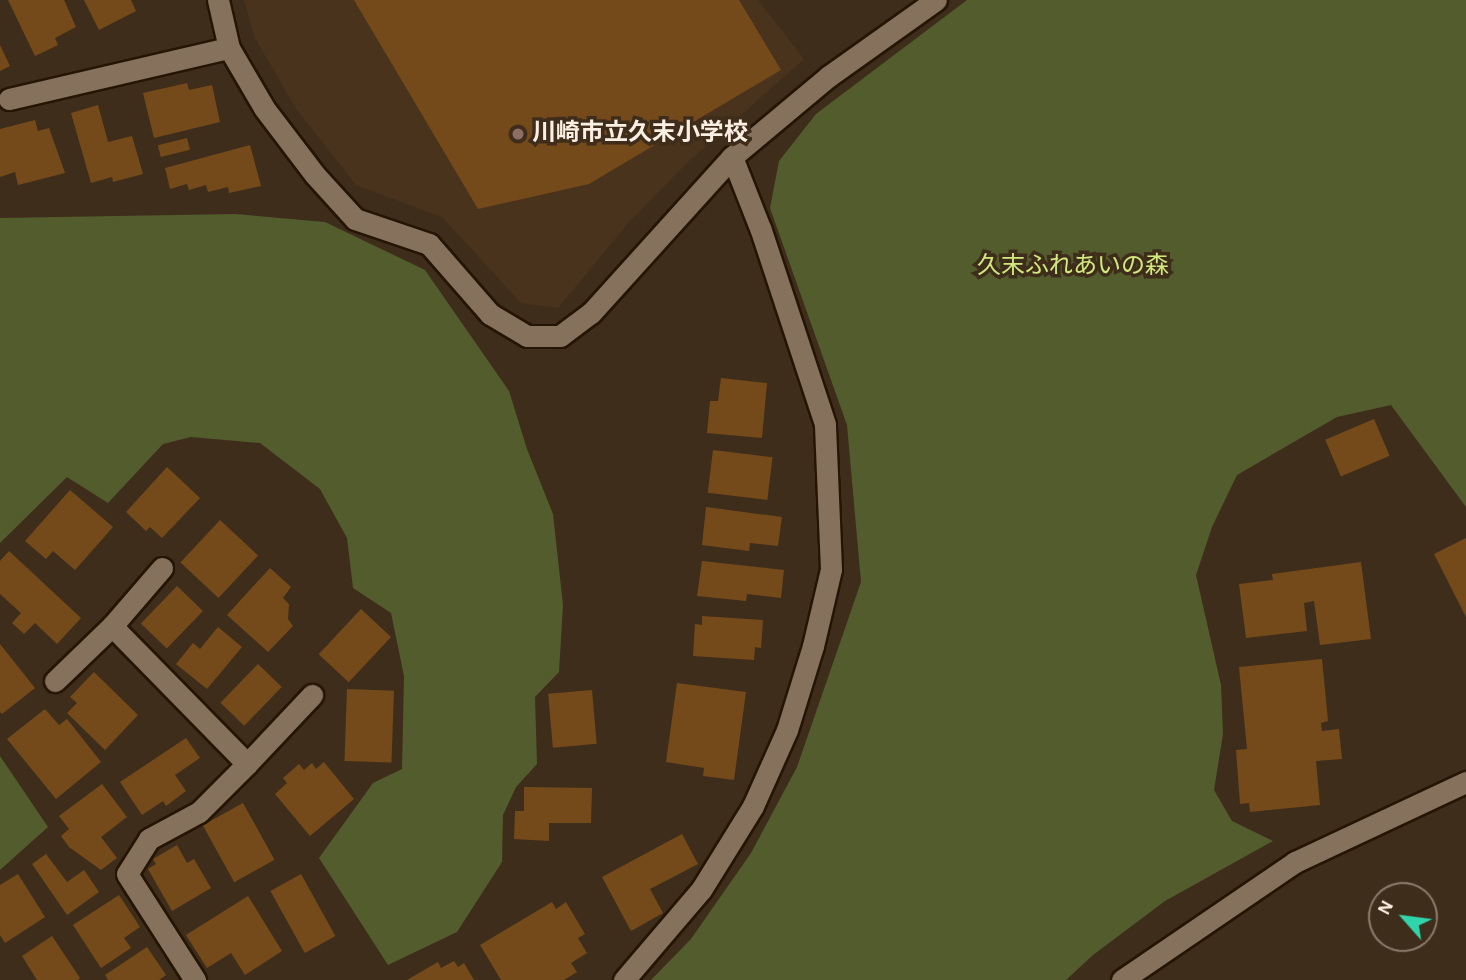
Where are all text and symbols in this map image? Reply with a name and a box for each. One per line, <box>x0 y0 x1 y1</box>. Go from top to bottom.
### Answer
place label: 川崎市立久末小学校 <box>532 120 748 148</box>
marker: 川崎市立久末小学校 <box>510 126 526 142</box>
park label: 久末ふれあいの森 <box>977 253 1169 281</box>
north arrow <box>1368 882 1438 952</box>
text: N <box>1374 898 1397 918</box>

